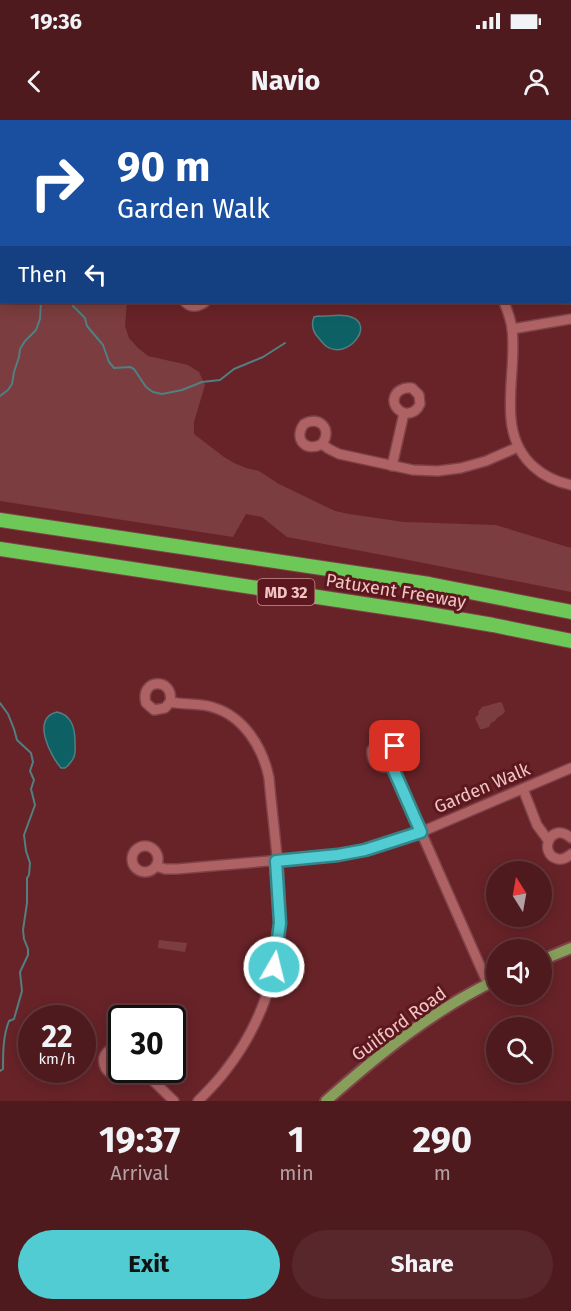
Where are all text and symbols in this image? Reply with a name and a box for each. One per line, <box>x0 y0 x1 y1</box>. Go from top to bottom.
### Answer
text: 19:36 <box>30 8 82 35</box>
icon: back <box>18 65 51 98</box>
text: Navio <box>251 65 320 97</box>
icon: person <box>520 65 553 98</box>
text: 90 m <box>117 142 211 192</box>
icon: right <box>18 144 96 222</box>
text: Garden Walk <box>117 193 270 225</box>
icon: left <box>79 258 112 291</box>
text: Then <box>18 261 67 288</box>
street label: Patuxent Freeway <box>324 569 468 613</box>
road number: MD 32 <box>258 579 314 605</box>
pin <box>369 720 420 771</box>
icon: arrive <box>378 729 411 762</box>
street label: Garden Walk <box>431 758 534 818</box>
north arrow <box>486 861 552 927</box>
map controls <box>486 861 552 1083</box>
position arrow <box>242 935 306 999</box>
button: sound <box>486 939 552 1005</box>
street label: Guilford Road <box>347 982 451 1066</box>
speed limit sign: 30 <box>108 1005 186 1083</box>
button: search <box>486 1017 552 1083</box>
text: 22 <box>41 1019 73 1055</box>
text: km/h <box>38 1050 76 1068</box>
text: 19:37 <box>99 1118 180 1162</box>
text: 1 <box>288 1118 305 1162</box>
text: 290 <box>413 1118 472 1162</box>
text: Arrival <box>110 1161 169 1185</box>
text: min <box>279 1161 314 1185</box>
text: m <box>434 1161 451 1185</box>
button: Exit <box>18 1230 280 1299</box>
button: Share <box>292 1230 553 1299</box>

